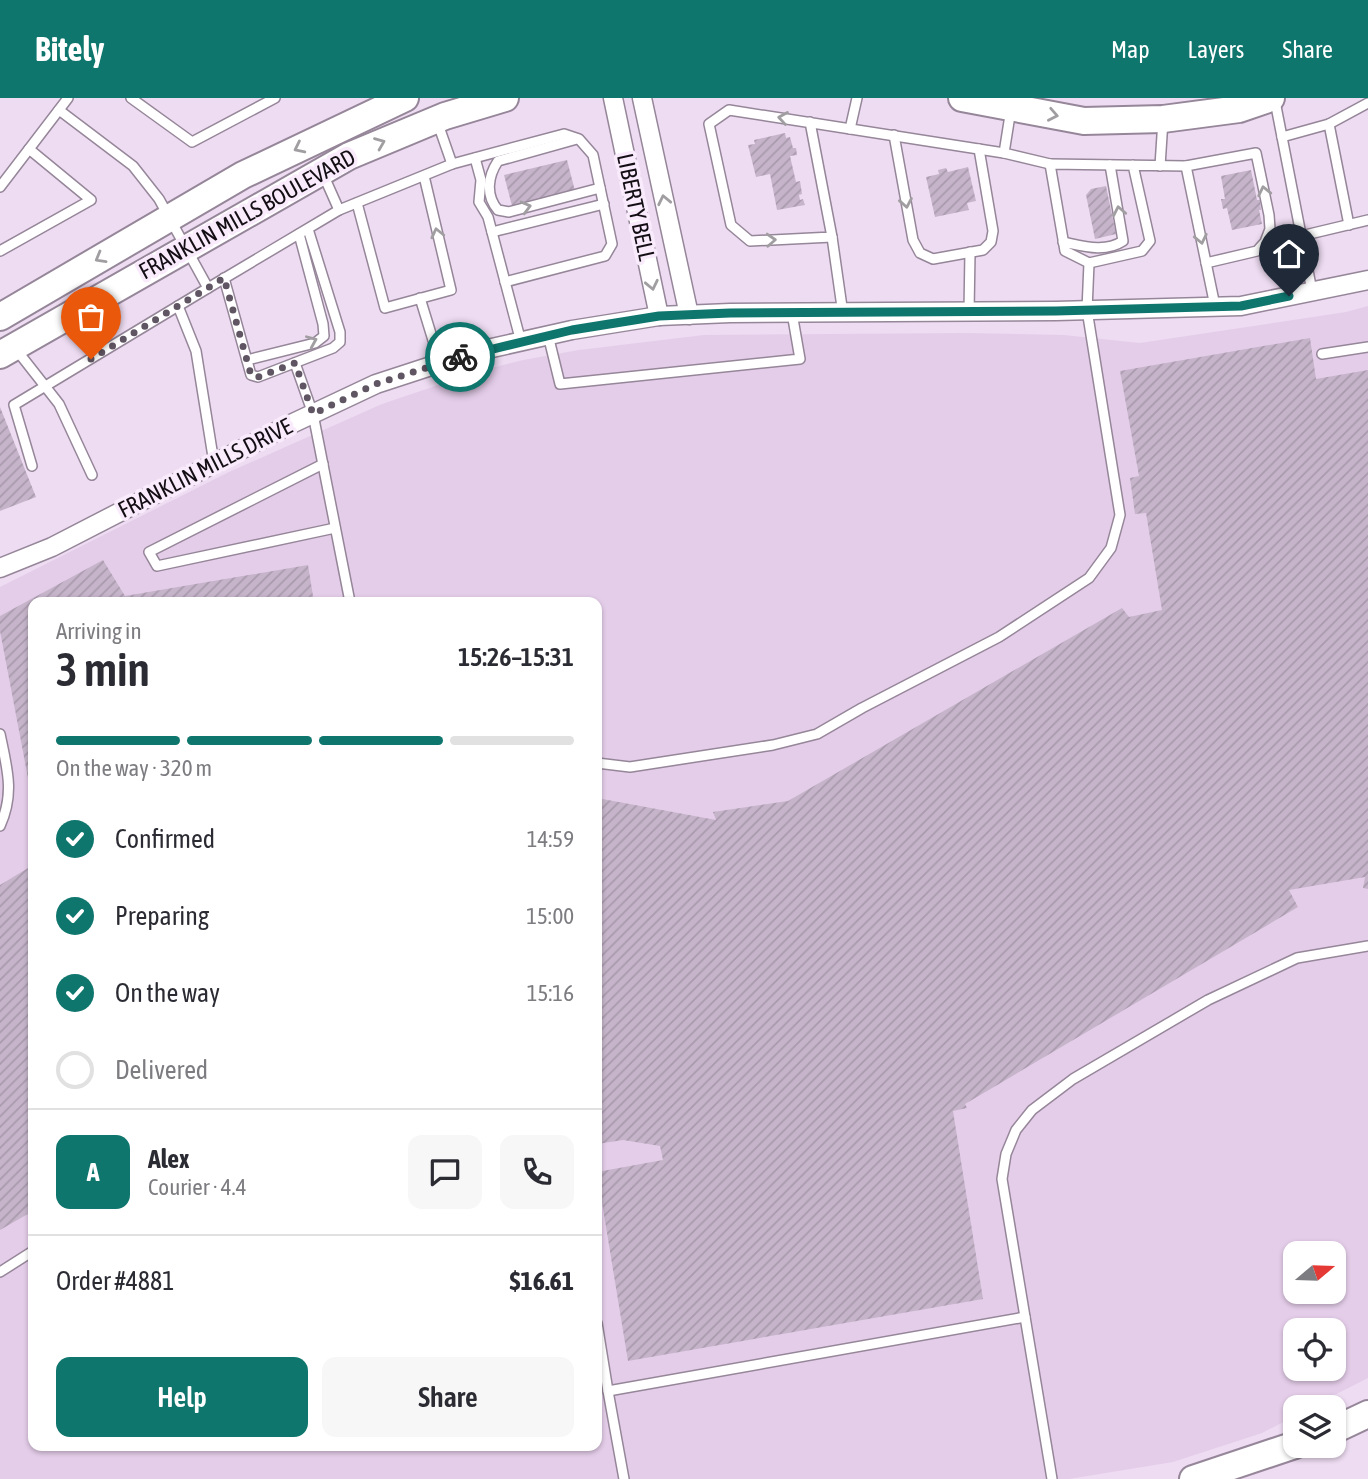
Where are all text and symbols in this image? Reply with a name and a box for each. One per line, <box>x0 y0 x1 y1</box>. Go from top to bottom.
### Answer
text: Bitely <box>35 30 104 68</box>
text: Map <box>1111 36 1150 63</box>
text: Layers <box>1188 36 1244 63</box>
text: Share <box>1282 36 1333 63</box>
one-way arrow <box>1047 107 1059 122</box>
one-way arrow <box>777 111 789 126</box>
one-way arrow <box>374 137 386 151</box>
one-way arrow <box>294 139 306 153</box>
street label: FRANKLIN MILLS BOULEVARD <box>134 144 360 284</box>
street label: LIBERTY BELL <box>612 151 660 263</box>
one-way arrow <box>1257 185 1272 197</box>
one-way arrow <box>658 194 673 206</box>
one-way arrow <box>898 197 913 209</box>
one-way arrow <box>519 201 531 215</box>
one-way arrow <box>1112 205 1127 217</box>
pin <box>1259 224 1319 296</box>
one-way arrow <box>431 227 445 239</box>
one-way arrow <box>765 233 776 248</box>
one-way arrow <box>1193 233 1208 245</box>
icon: home <box>1270 235 1308 273</box>
one-way arrow <box>95 250 108 263</box>
one-way arrow <box>644 279 659 291</box>
pin <box>61 287 121 359</box>
icon: bag <box>72 298 110 336</box>
courier <box>425 322 495 392</box>
one-way arrow <box>305 336 317 350</box>
icon: bike <box>441 338 479 376</box>
street label: FRANKLIN MILLS DRIVE <box>114 413 296 523</box>
text: Arriving in <box>56 618 142 644</box>
text: 15:26–15:31 <box>458 642 574 672</box>
text: 3 min <box>56 643 150 696</box>
text: On the way · 320 m <box>56 755 212 781</box>
icon: check <box>56 820 94 858</box>
text: Confirmed <box>115 824 215 854</box>
text: 14:59 <box>527 826 574 852</box>
icon: check <box>56 897 94 935</box>
text: Preparing <box>115 901 209 931</box>
text: 15:00 <box>526 903 574 929</box>
icon: check <box>56 974 94 1012</box>
text: On the way <box>115 978 220 1008</box>
text: 15:16 <box>527 980 574 1006</box>
text: Delivered <box>115 1055 208 1085</box>
button: chat <box>408 1135 482 1209</box>
button: phone <box>500 1135 574 1209</box>
text: Alex <box>148 1144 189 1174</box>
text: A <box>87 1157 99 1187</box>
text: Courier · 4.4 <box>148 1174 247 1200</box>
north arrow <box>1283 1241 1346 1304</box>
map controls <box>1283 1241 1346 1458</box>
text: Order #4881 <box>56 1266 175 1296</box>
text: $16.61 <box>510 1266 574 1296</box>
button: locate <box>1283 1318 1346 1381</box>
button: Help <box>56 1357 308 1437</box>
button: Share <box>322 1357 574 1437</box>
button: layers <box>1283 1395 1346 1458</box>

